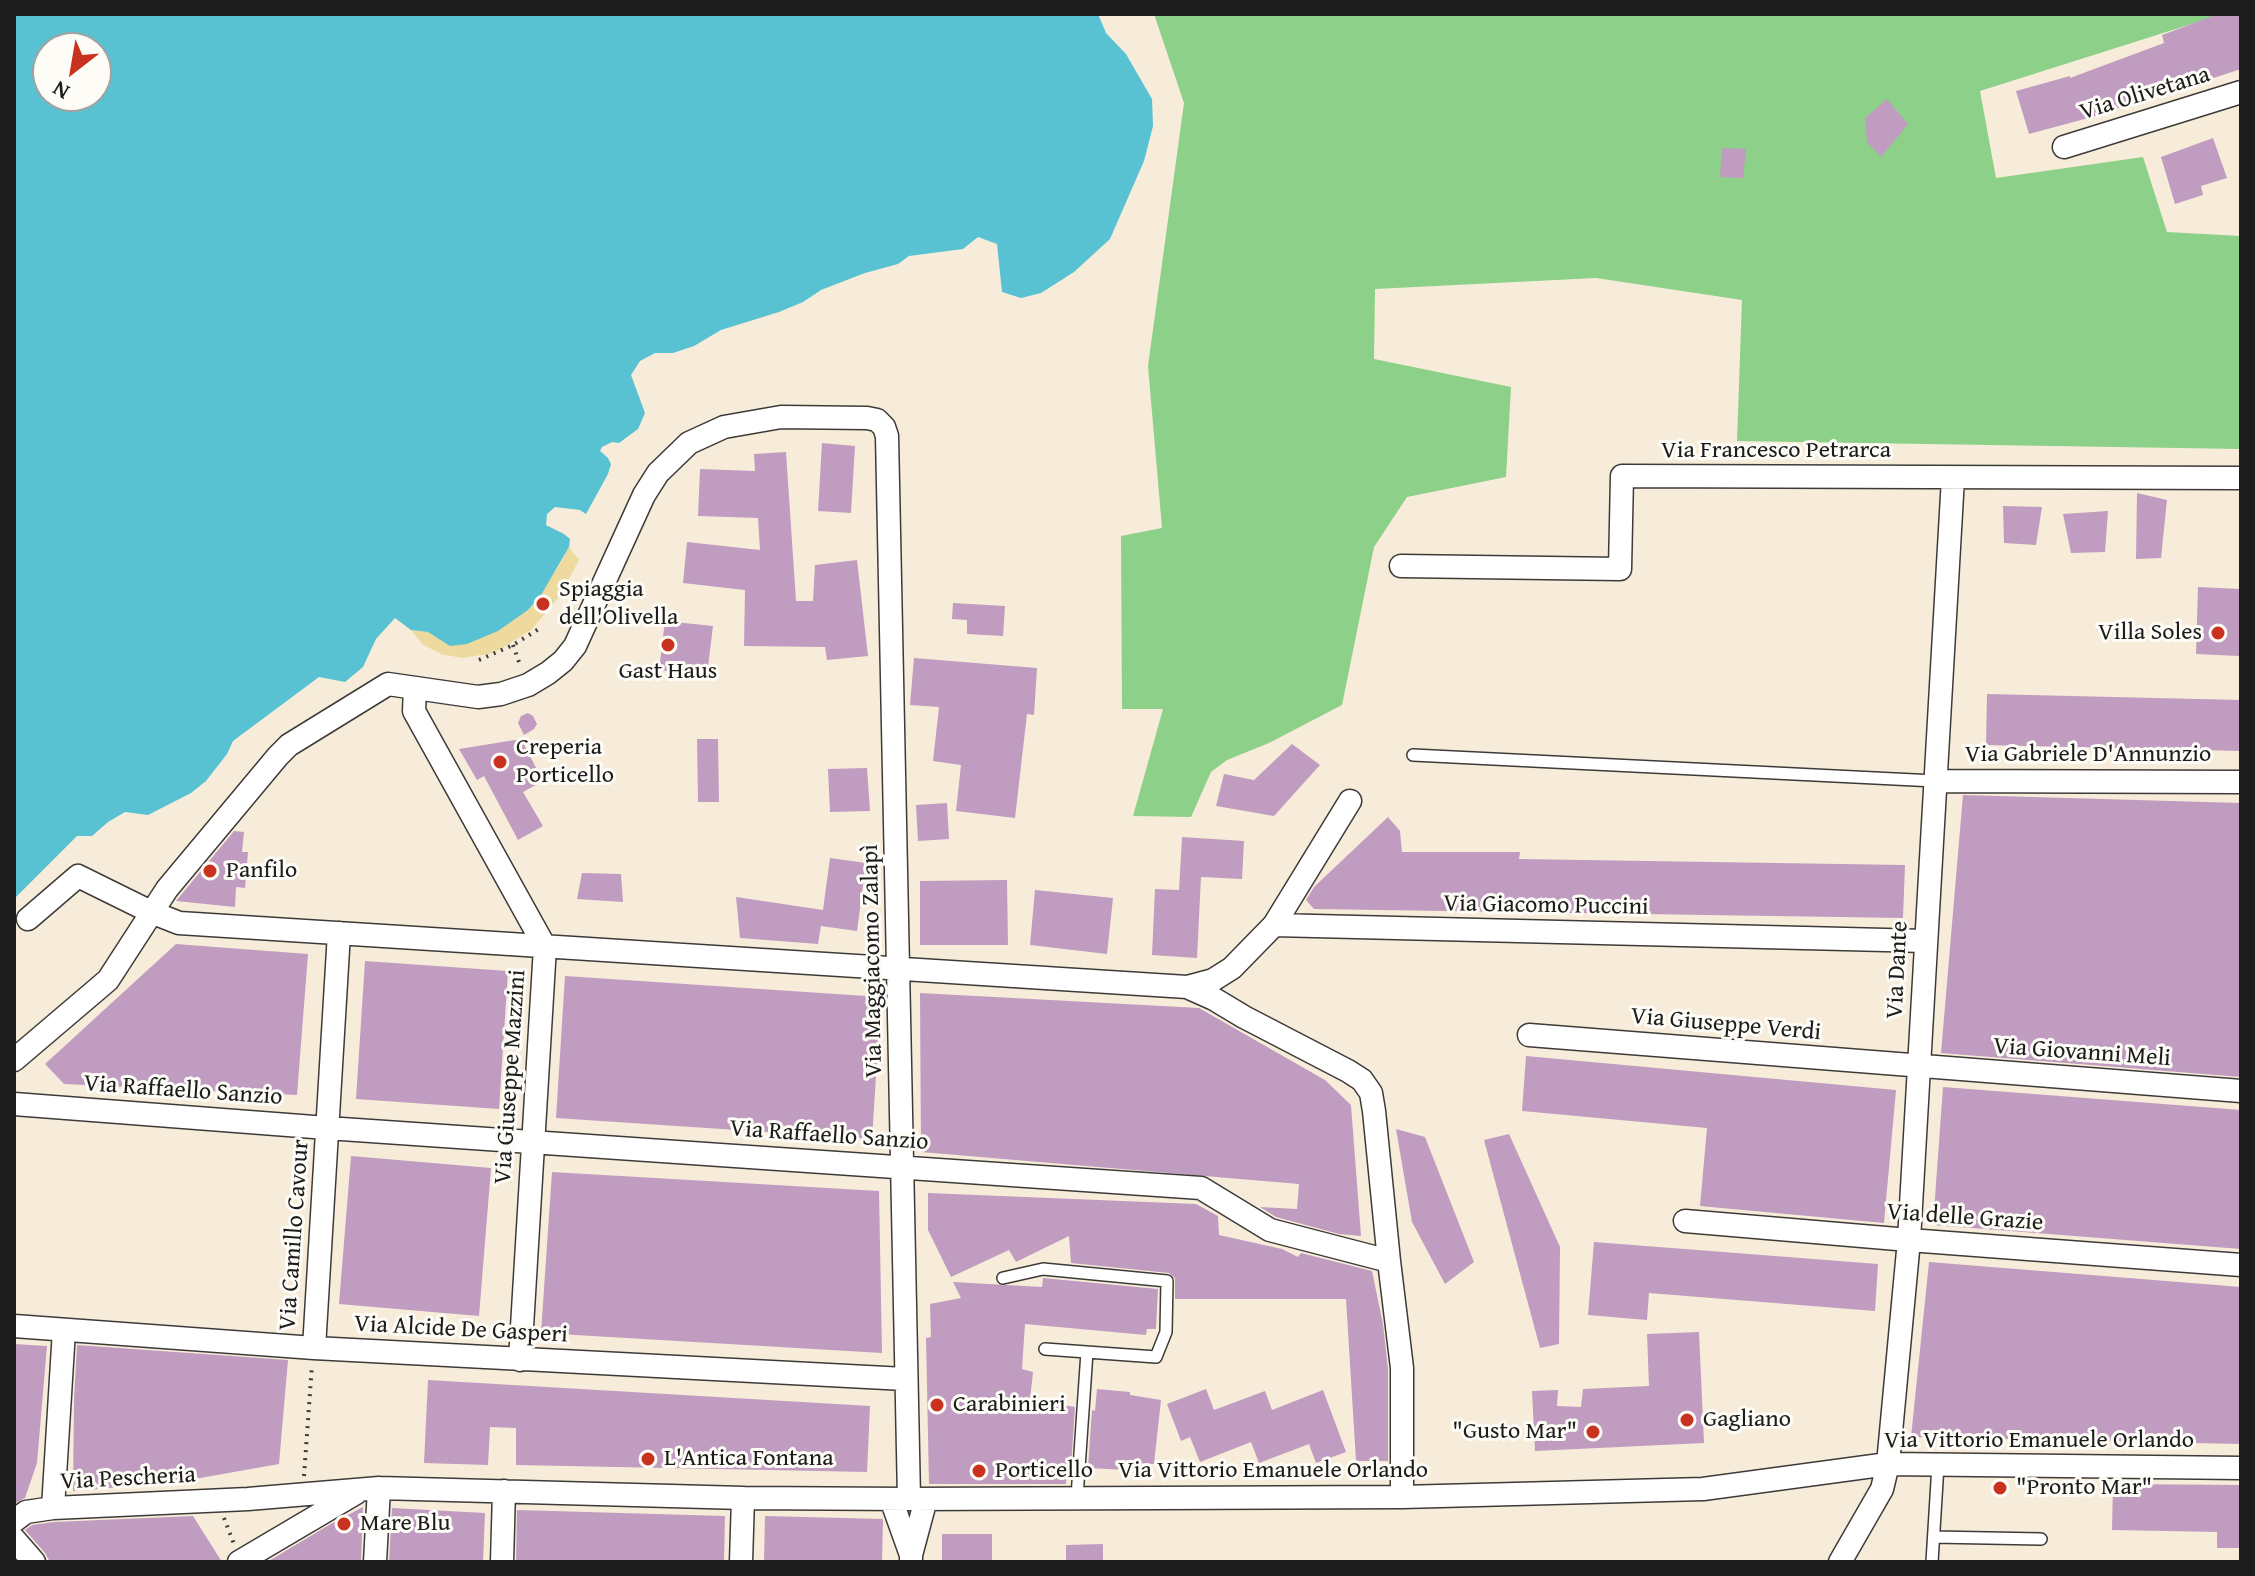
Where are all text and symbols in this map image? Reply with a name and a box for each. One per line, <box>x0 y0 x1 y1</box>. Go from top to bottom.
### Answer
north arrow <box>32 32 112 112</box>
street label: Via Olivetana <box>2077 61 2213 127</box>
text: N <box>46 73 75 108</box>
street label: Via Francesco Petrarca <box>1661 437 1891 465</box>
place label: Spiaggia dell'Olivella <box>559 576 678 632</box>
marker: Spiaggia dell'Olivella <box>534 595 552 613</box>
place label: Villa Soles <box>2098 619 2202 647</box>
marker: Villa Soles <box>2209 624 2227 642</box>
marker: Gast Haus <box>659 636 677 654</box>
place label: Gast Haus <box>619 658 717 686</box>
place label: Creperia Porticello <box>516 734 614 790</box>
street label: Via Gabriele D'Annunzio <box>1965 741 2211 769</box>
marker: Creperia Porticello <box>491 753 509 771</box>
street label: Via Maggiacomo Zalapì <box>857 844 889 1078</box>
place label: Panfilo <box>226 857 297 885</box>
marker: Panfilo <box>201 862 219 880</box>
street label: Via Giacomo Puccini <box>1443 890 1649 922</box>
street label: Via Dante <box>1881 920 1915 1020</box>
street label: Via Giuseppe Mazzini <box>489 969 533 1185</box>
street label: Via Giuseppe Verdi <box>1630 1002 1822 1048</box>
street label: Via Giovanni Meli <box>1992 1032 2172 1074</box>
street label: Via Raffaello Sanzio <box>83 1070 283 1112</box>
street label: Via Raffaello Sanzio <box>729 1115 929 1157</box>
street label: Via Camillo Cavour <box>274 1139 316 1331</box>
street label: Via delle Grazie <box>1886 1198 2044 1238</box>
street label: Via Alcide De Gasperi <box>353 1310 569 1350</box>
place label: Carabinieri <box>953 1391 1066 1419</box>
marker: Carabinieri <box>928 1396 946 1414</box>
place label: Gagliano <box>1703 1406 1791 1434</box>
marker: Gagliano <box>1678 1411 1696 1429</box>
place label: "Gusto Mar" <box>1452 1418 1577 1446</box>
marker: "Gusto Mar" <box>1584 1423 1602 1441</box>
street label: Via Vittorio Emanuele Orlando <box>1884 1427 2194 1455</box>
place label: L'Antica Fontana <box>664 1445 834 1473</box>
marker: L'Antica Fontana <box>639 1450 657 1468</box>
place label: Porticello <box>995 1457 1093 1485</box>
street label: Via Vittorio Emanuele Orlando <box>1118 1457 1428 1485</box>
street label: Via Pescheria <box>59 1461 197 1497</box>
marker: Porticello <box>970 1462 988 1480</box>
place label: "Pronto Mar" <box>2016 1474 2152 1502</box>
marker: "Pronto Mar" <box>1991 1479 2009 1497</box>
place label: Mare Blu <box>360 1510 450 1538</box>
marker: Mare Blu <box>335 1515 353 1533</box>

